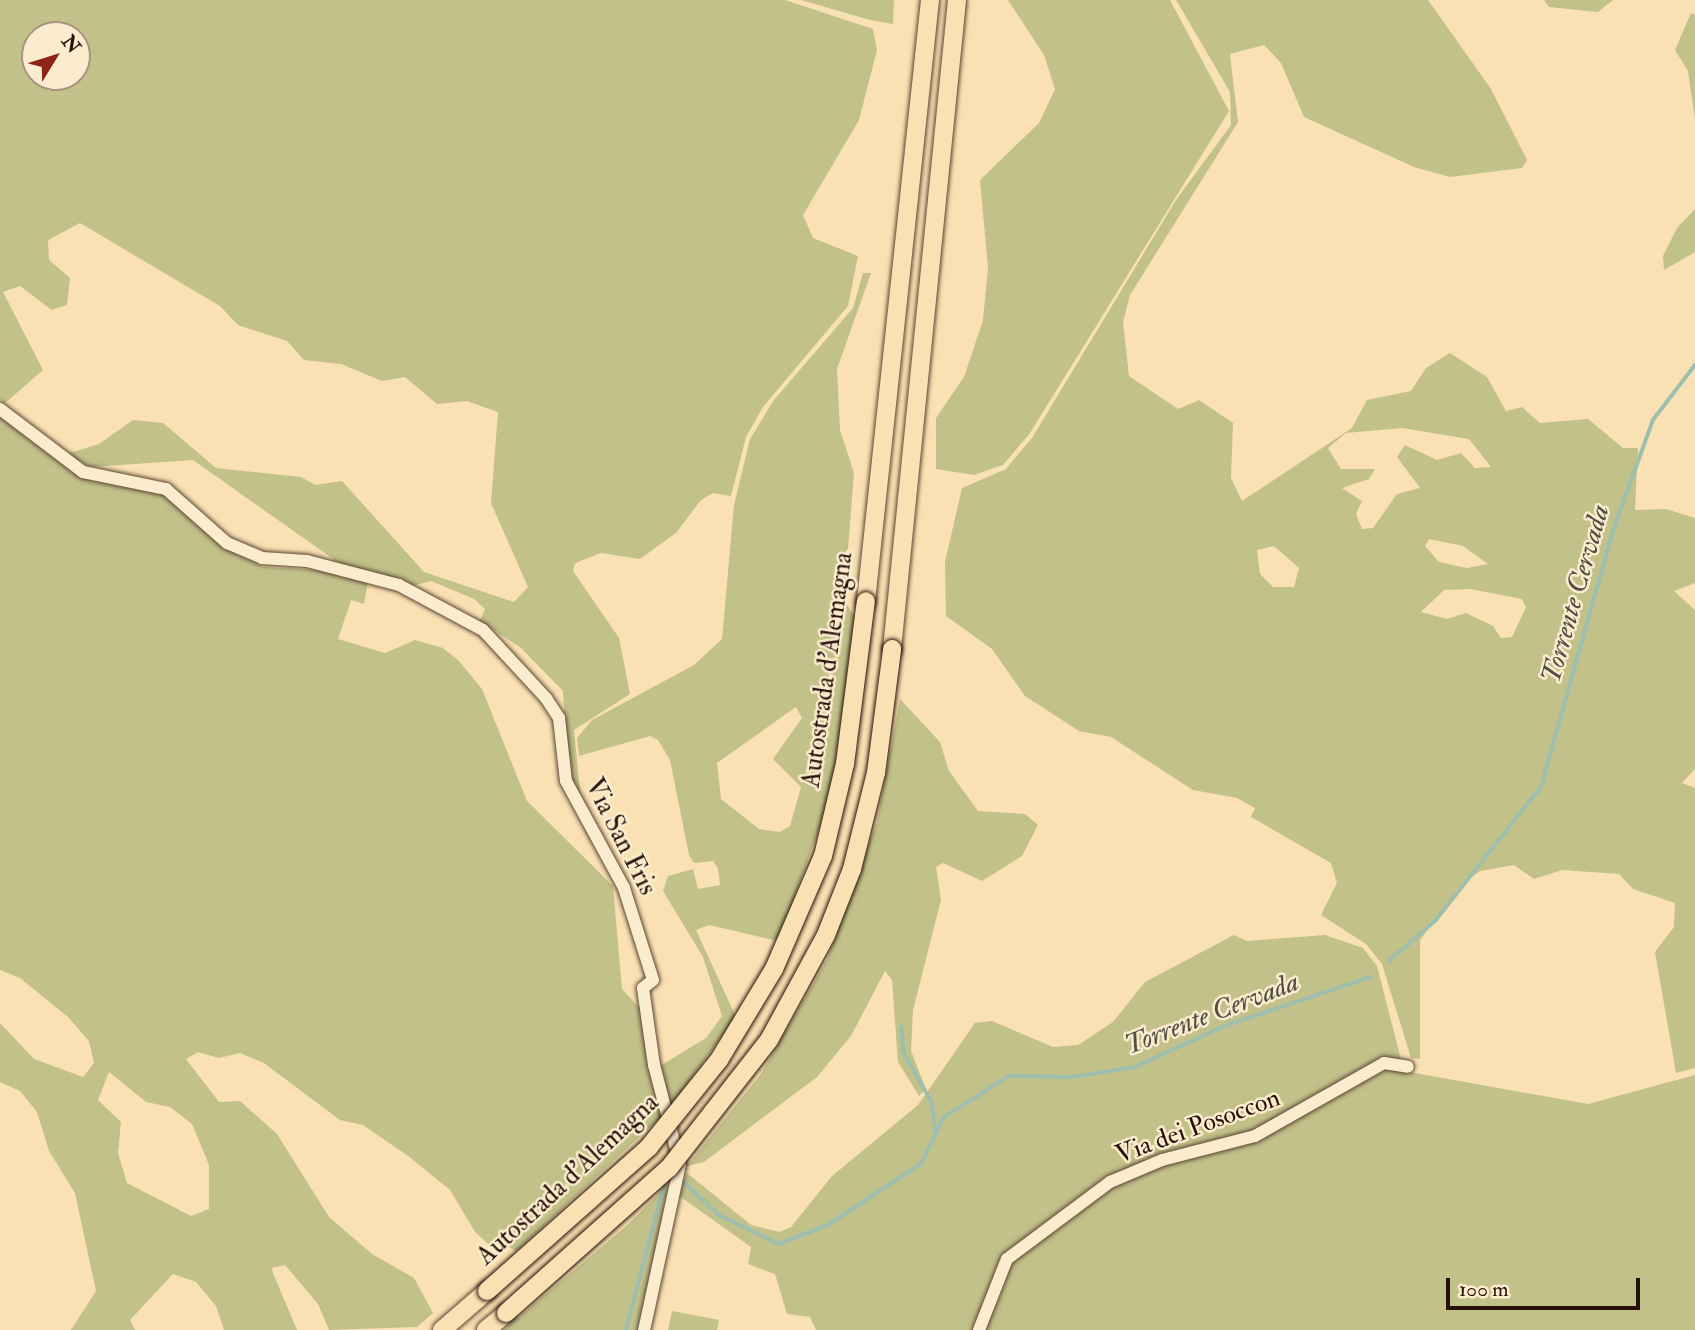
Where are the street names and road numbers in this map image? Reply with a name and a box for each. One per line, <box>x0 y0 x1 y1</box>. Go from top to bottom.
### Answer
street label: Autostrada d'Alemagna <box>796 550 860 790</box>
street label: Via San Fris <box>577 774 663 900</box>
street label: Via dei Posoccon <box>1112 1083 1284 1171</box>
street label: Autostrada d'Alemagna <box>471 1088 665 1272</box>

